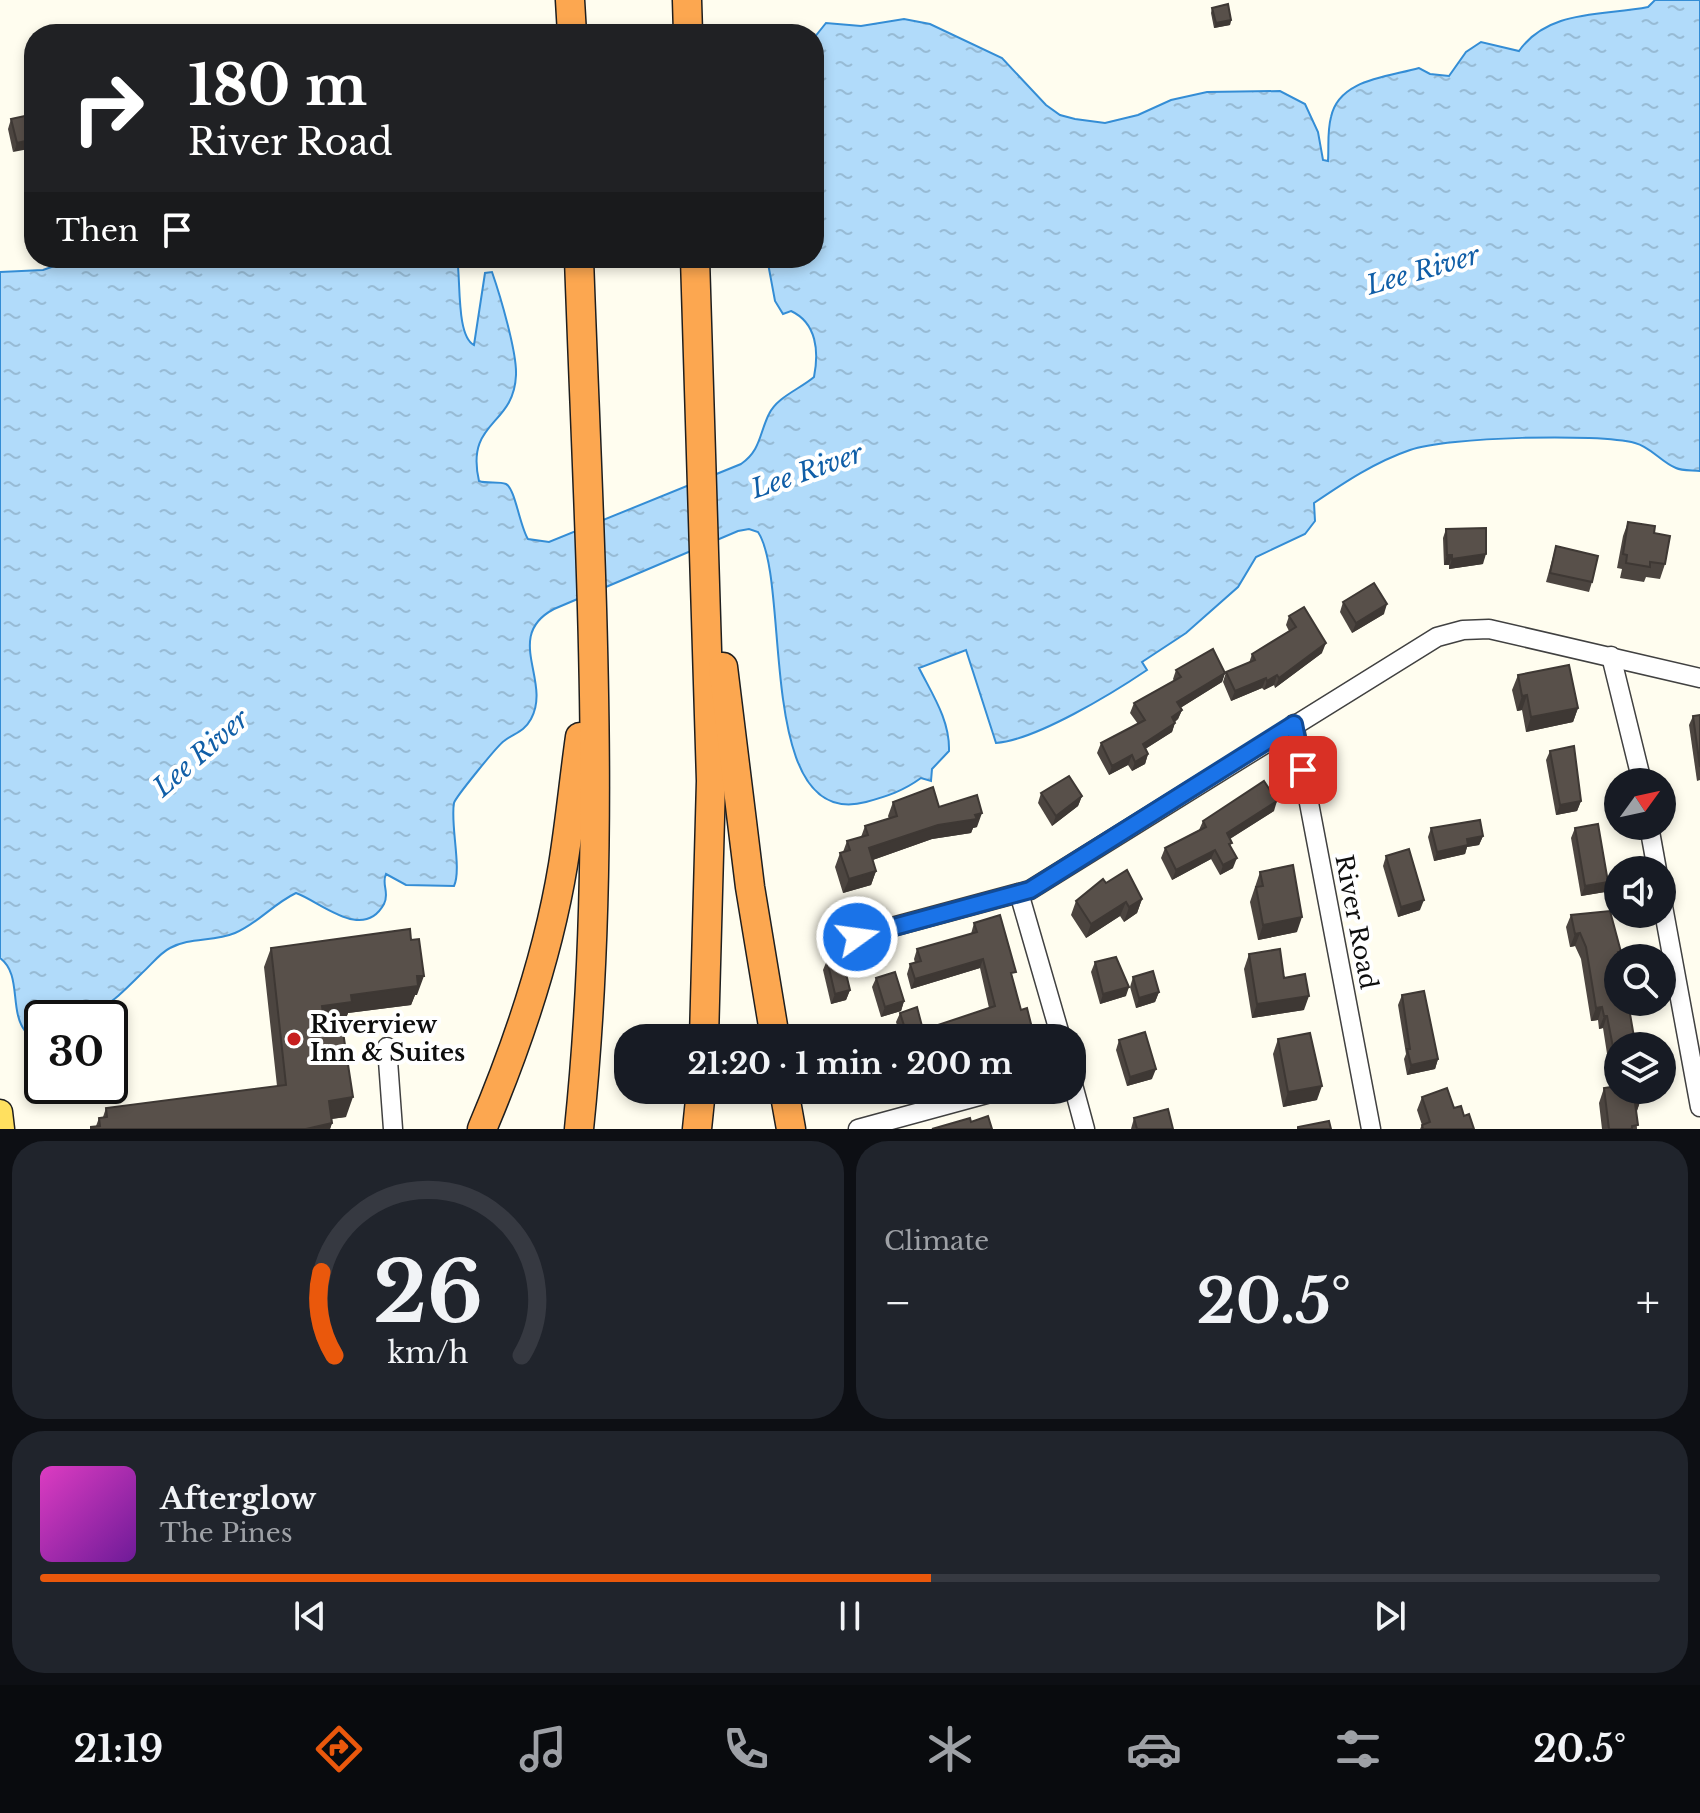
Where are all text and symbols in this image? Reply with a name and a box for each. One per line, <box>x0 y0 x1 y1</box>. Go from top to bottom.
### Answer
text: 180 m <box>188 51 367 120</box>
icon: right <box>56 56 160 160</box>
text: River Road <box>188 120 393 165</box>
icon: arrive <box>155 208 199 252</box>
text: Then <box>56 212 139 249</box>
water label: Lee River <box>1362 238 1484 302</box>
water label: Lee River <box>746 437 868 505</box>
water label: Lee River <box>146 702 256 804</box>
pin <box>1269 736 1337 804</box>
icon: arrive <box>1281 748 1325 792</box>
north arrow <box>1604 768 1676 840</box>
map controls <box>1604 768 1676 1104</box>
street label: River Road <box>1329 852 1384 992</box>
button: sound <box>1604 856 1676 928</box>
position arrow <box>815 895 899 979</box>
button: search <box>1604 944 1676 1016</box>
speed limit sign: 30 <box>24 1000 128 1104</box>
place label: Riverview Inn & Suites <box>310 1010 465 1067</box>
marker: Riverview Inn & Suites <box>285 1030 303 1048</box>
button: layers <box>1604 1032 1676 1104</box>
text: 21:20 · 1 min · 200 m <box>688 1045 1012 1082</box>
text: Climate <box>884 1225 989 1257</box>
text: 26 <box>373 1241 483 1344</box>
text: 20.5° <box>1197 1265 1351 1339</box>
text: − <box>884 1275 912 1330</box>
text: + <box>1636 1275 1660 1330</box>
text: km/h <box>387 1335 469 1371</box>
text: Afterglow <box>160 1480 316 1517</box>
text: The Pines <box>160 1517 292 1549</box>
icon: previous <box>288 1594 332 1638</box>
icon: pause <box>828 1594 872 1638</box>
icon: next <box>1368 1594 1412 1638</box>
icon: directions <box>311 1721 367 1777</box>
icon: music <box>515 1721 571 1777</box>
icon: phone <box>718 1721 774 1777</box>
icon: climate <box>922 1721 978 1777</box>
icon: car <box>1126 1721 1182 1777</box>
icon: filters <box>1330 1721 1386 1777</box>
text: 21:19 <box>74 1727 163 1772</box>
text: 20.5° <box>1533 1727 1626 1772</box>

